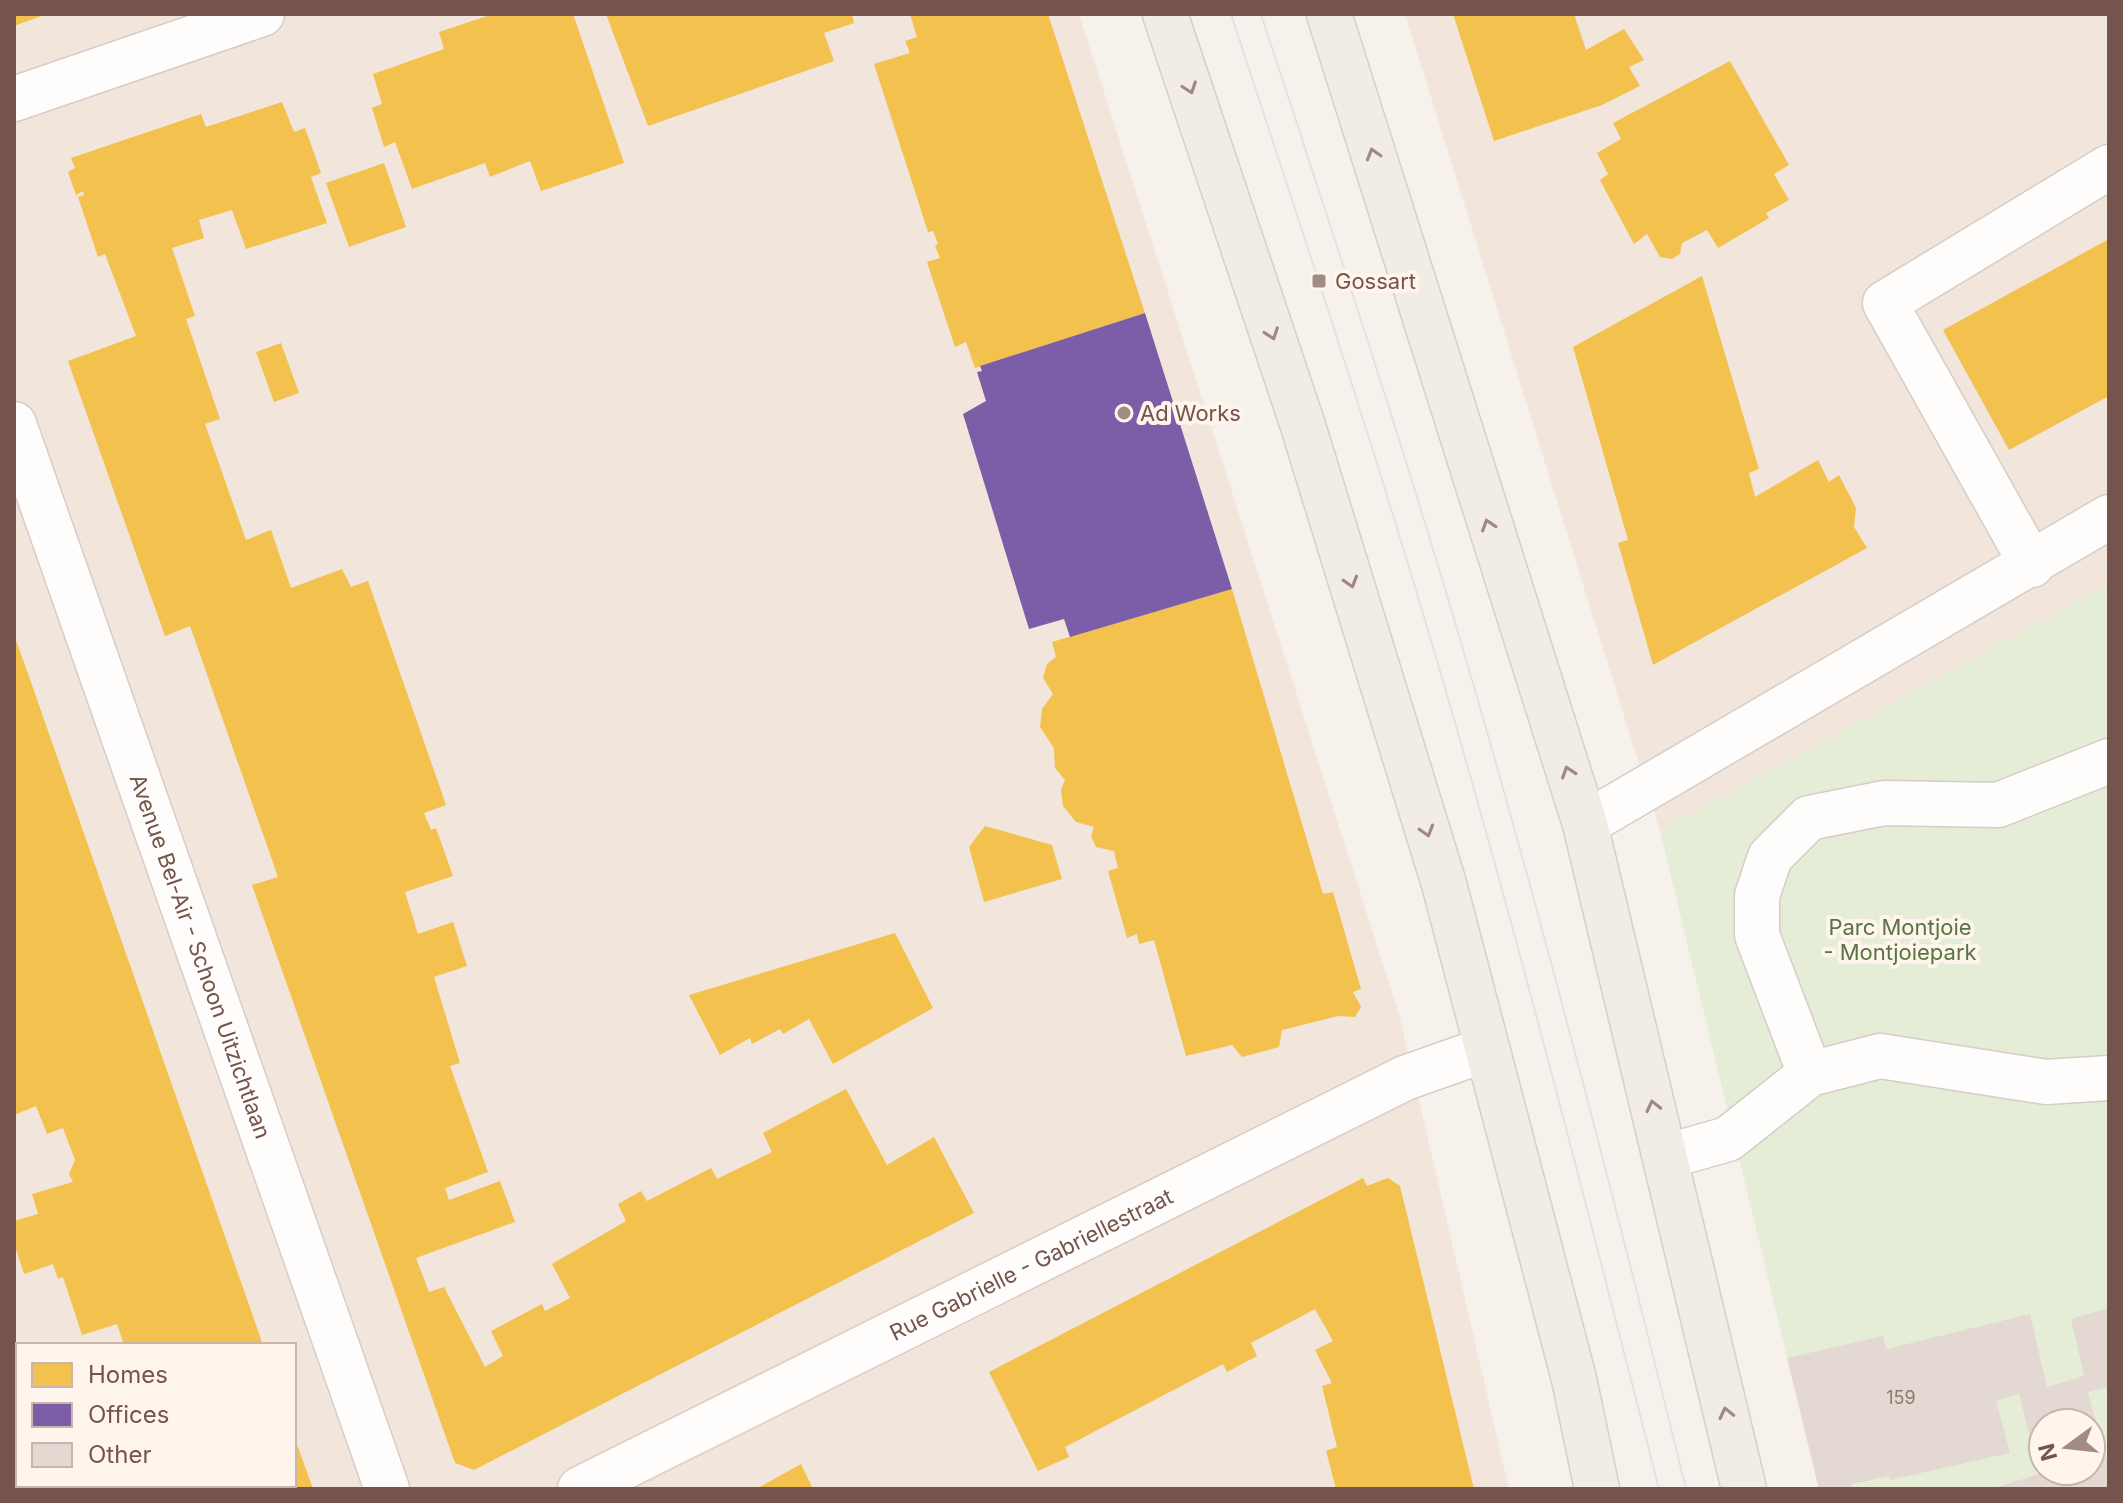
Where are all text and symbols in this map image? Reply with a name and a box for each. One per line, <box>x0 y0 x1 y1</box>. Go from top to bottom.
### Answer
one-way arrow <box>1180 80 1196 94</box>
one-way arrow <box>1367 148 1383 162</box>
place label: Gossart <box>1335 268 1416 294</box>
marker: Gossart <box>1310 272 1328 290</box>
one-way arrow <box>1263 327 1279 341</box>
place label: Ad Works <box>1140 400 1241 426</box>
marker: Ad Works <box>1115 404 1133 422</box>
one-way arrow <box>1482 519 1498 533</box>
one-way arrow <box>1342 575 1358 589</box>
one-way arrow <box>1561 766 1577 780</box>
street label: Avenue Bel-Air - Schoon Uitzichtlaan <box>125 771 276 1142</box>
one-way arrow <box>1418 823 1434 837</box>
park label: Parc Montjoie - Montjoiepark <box>1823 914 1977 965</box>
one-way arrow <box>1645 1099 1662 1113</box>
street label: Rue Gabrielle - Gabriellestraat <box>885 1183 1177 1346</box>
legend <box>16 1343 296 1487</box>
text: Homes <box>88 1360 168 1389</box>
house number: 159 <box>1886 1387 1916 1408</box>
text: Offices <box>88 1400 169 1429</box>
one-way arrow <box>1718 1407 1735 1420</box>
north arrow <box>2027 1407 2107 1487</box>
text: Other <box>88 1440 151 1469</box>
text: N <box>2033 1441 2062 1464</box>

